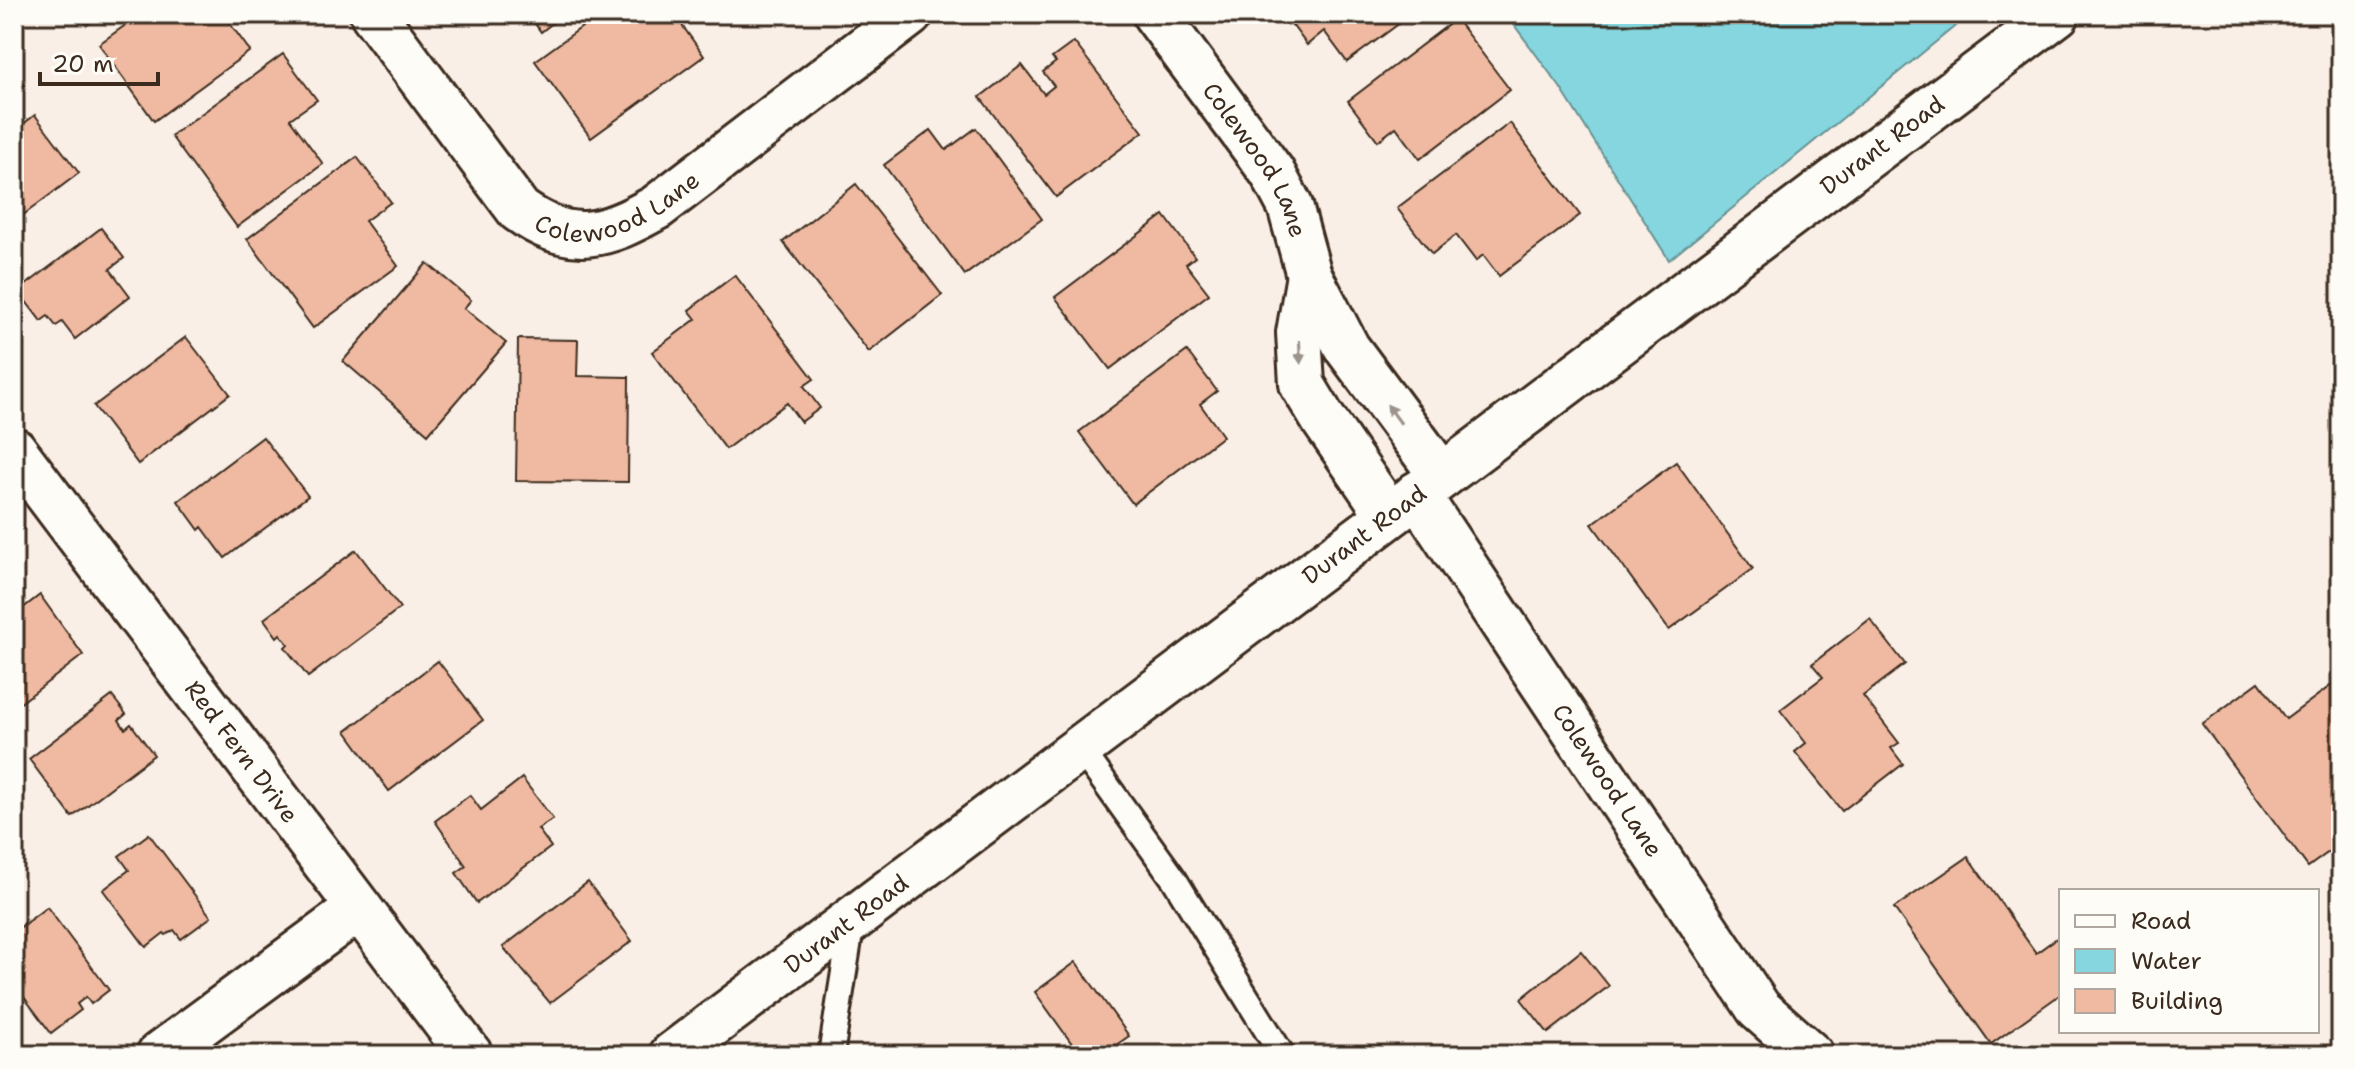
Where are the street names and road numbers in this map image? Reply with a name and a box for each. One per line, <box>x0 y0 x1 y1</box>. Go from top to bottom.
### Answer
street label: Colewood Lane <box>1195 76 1314 241</box>
street label: Durant Road <box>1814 88 1951 203</box>
street label: Colewood Lane <box>529 164 706 250</box>
street label: Durant Road <box>1296 478 1433 592</box>
street label: Red Fern Drive <box>177 674 306 830</box>
street label: Colewood Lane <box>1545 698 1670 864</box>
street label: Durant Road <box>778 867 915 981</box>

